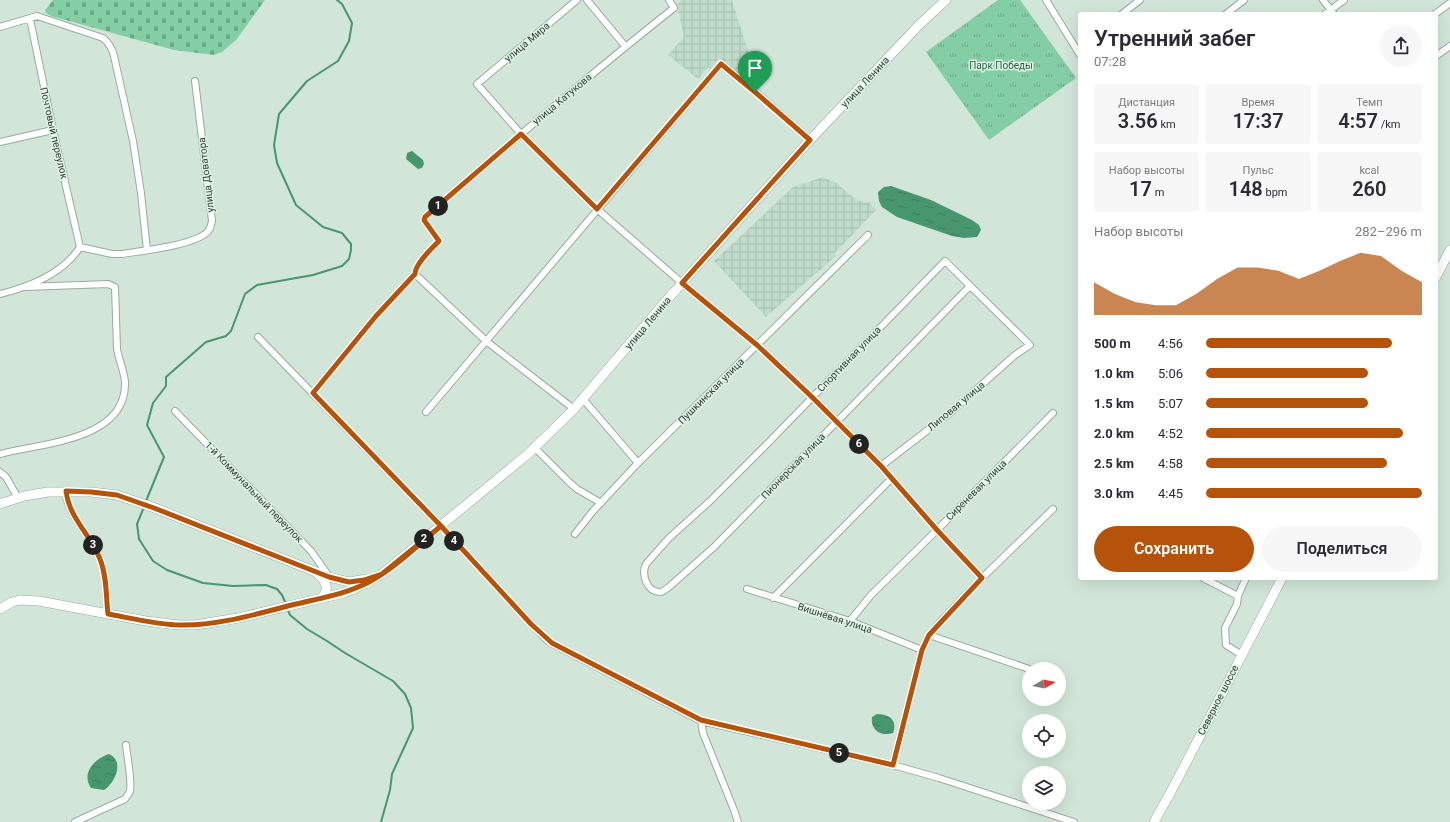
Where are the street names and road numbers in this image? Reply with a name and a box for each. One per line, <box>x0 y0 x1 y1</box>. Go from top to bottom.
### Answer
street label: улица Мира <box>502 20 552 64</box>
street label: улица Ленина <box>839 54 891 110</box>
street label: улица Катукова <box>530 71 594 127</box>
street label: Почтовый переулок <box>38 86 70 180</box>
street label: улица Доватора <box>196 137 216 213</box>
street label: улица Ленина <box>623 295 673 351</box>
street label: Спортивная улица <box>815 324 883 394</box>
street label: Пушкинская улица <box>676 356 746 426</box>
street label: Липовая улица <box>925 379 987 433</box>
street label: Пионерская улица <box>759 431 827 501</box>
street label: 1-й Коммунальный переулок <box>203 439 306 545</box>
street label: Сиреневая улица <box>944 458 1008 522</box>
street label: Вишнёвая улица <box>796 601 874 635</box>
street label: Северное шоссе <box>1196 663 1240 737</box>

